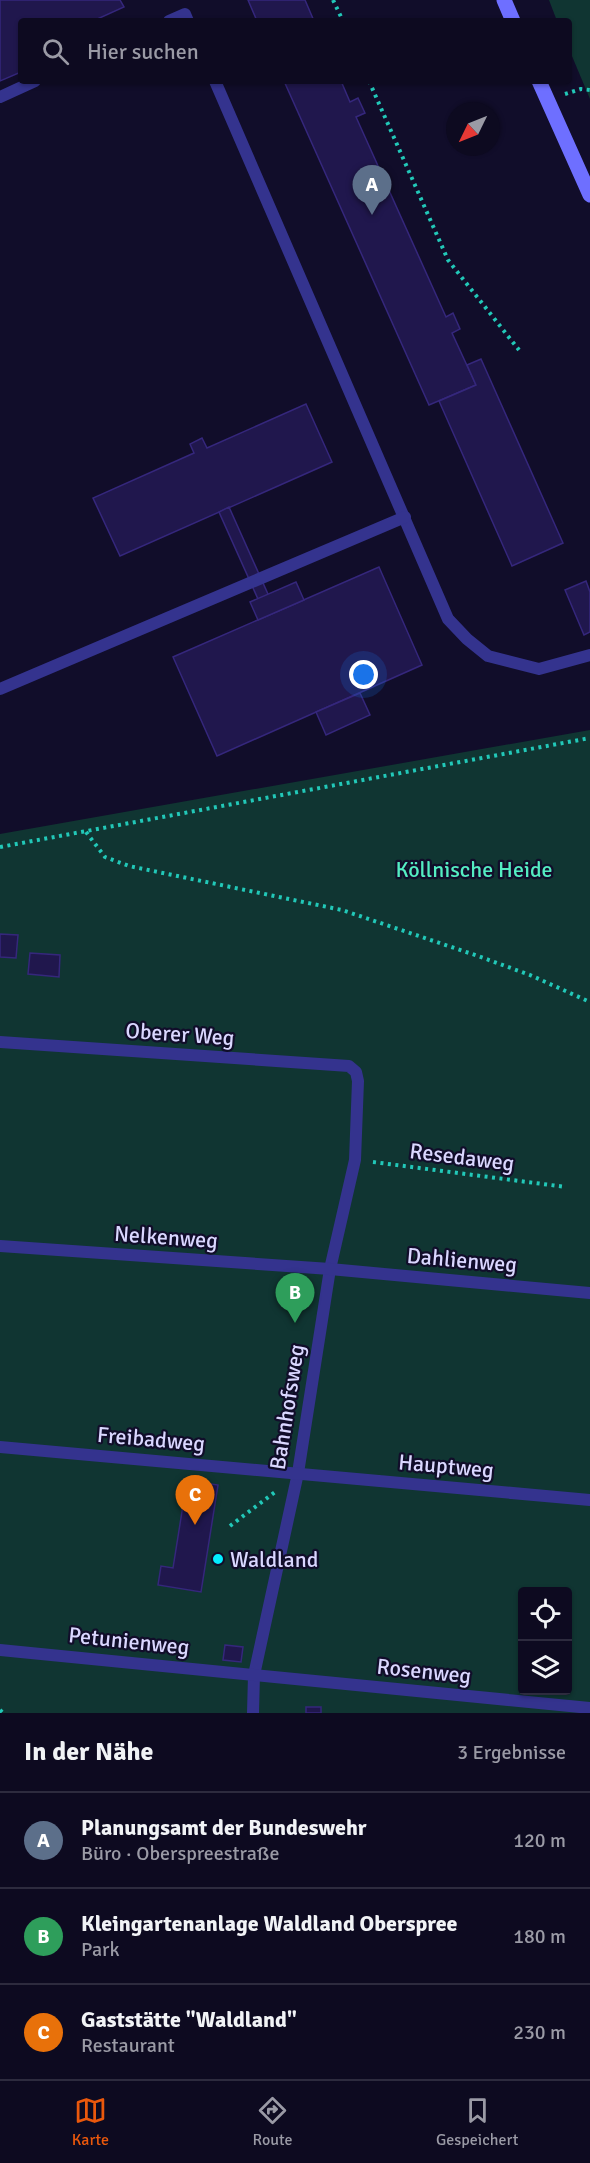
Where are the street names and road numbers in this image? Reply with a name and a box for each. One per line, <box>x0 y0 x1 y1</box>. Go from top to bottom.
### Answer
street label: Oberer Weg <box>125 1017 235 1051</box>
street label: Resedaweg <box>408 1137 516 1177</box>
street label: Nelkenweg <box>113 1220 219 1254</box>
street label: Dahlienweg <box>406 1242 518 1278</box>
street label: Bahnhofsweg <box>264 1342 310 1472</box>
street label: Freibadweg <box>96 1421 206 1457</box>
street label: Hauptweg <box>397 1448 495 1484</box>
street label: Petunienweg <box>67 1621 191 1661</box>
street label: Rosenweg <box>375 1653 473 1689</box>

